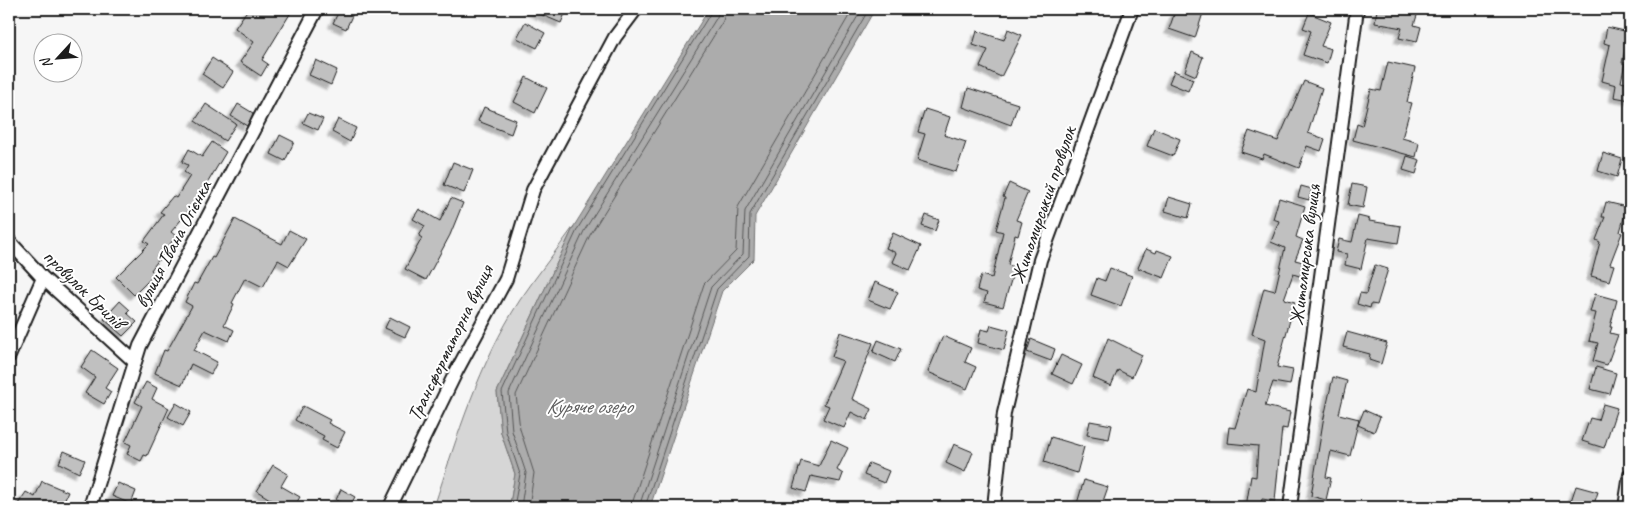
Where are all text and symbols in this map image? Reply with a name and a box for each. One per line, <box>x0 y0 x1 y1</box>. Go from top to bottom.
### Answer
north arrow <box>32 32 82 82</box>
text: N <box>36 54 56 71</box>
street label: Житомирський провулок <box>1004 122 1082 287</box>
street label: вулиця Івана Огієнка <box>129 175 218 312</box>
street label: Житомирська вулиця <box>1284 182 1326 327</box>
street label: провулок Брилів <box>38 244 134 338</box>
street label: Трансформаторна вулиця <box>401 259 499 425</box>
water label: Куряче озеро <box>546 393 634 419</box>

